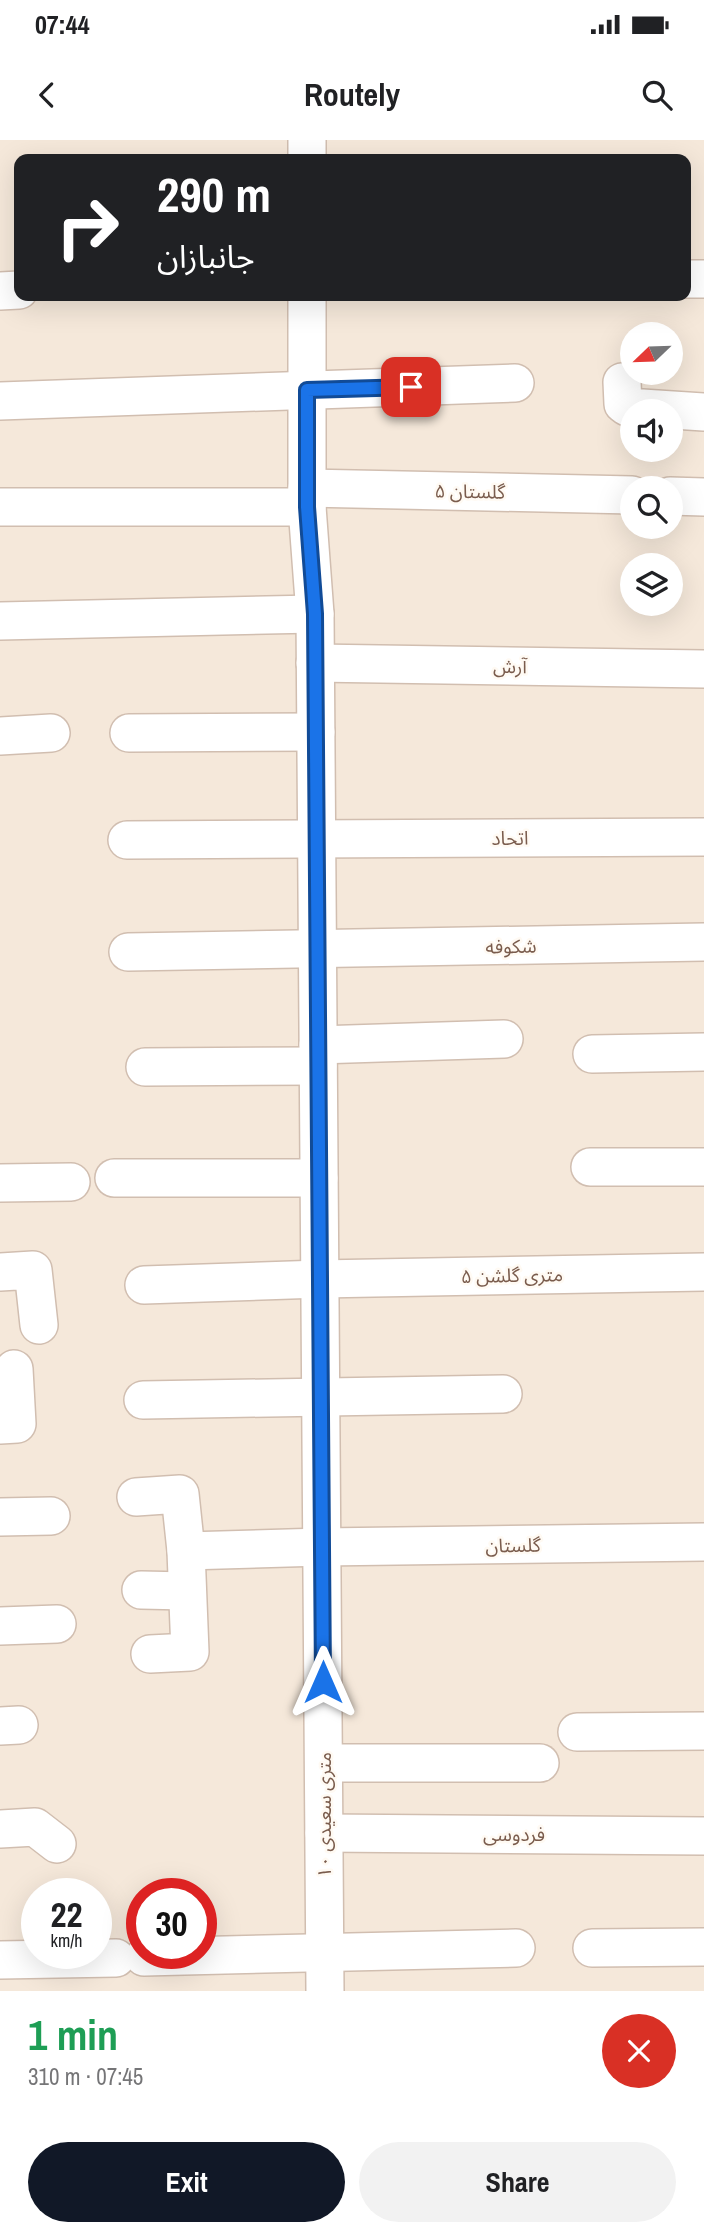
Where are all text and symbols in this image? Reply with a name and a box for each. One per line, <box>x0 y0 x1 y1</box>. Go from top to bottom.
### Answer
text: 07:44 <box>35 7 90 42</box>
text: Routely <box>304 73 400 116</box>
icon: back <box>28 76 66 114</box>
icon: search <box>638 76 676 114</box>
text: 290 m <box>157 161 271 227</box>
icon: right <box>42 182 133 273</box>
text: جانبازان <box>157 235 255 278</box>
north arrow <box>620 322 682 385</box>
map controls <box>620 322 683 616</box>
pin <box>381 357 441 417</box>
icon: arrive <box>392 368 430 406</box>
button: sound <box>620 399 683 462</box>
button: search <box>620 476 683 539</box>
street label: گلستان ۵ <box>435 477 507 505</box>
button: layers <box>620 553 683 616</box>
street label: آرش <box>493 653 529 679</box>
street label: اتحاد <box>492 825 528 851</box>
street label: شکوفه <box>485 933 537 959</box>
street label: ۵ متری گلشن <box>461 1261 563 1289</box>
street label: گلستان <box>485 1531 542 1558</box>
position arrow <box>286 1645 360 1719</box>
street label: ۱۰ متری سعیدی <box>311 1752 337 1878</box>
street label: فردوسی <box>483 1821 545 1847</box>
speed limit sign: 30 <box>126 1878 217 1969</box>
text: 22 <box>51 1891 82 1938</box>
text: km/h <box>51 1928 83 1953</box>
text: 1 min <box>28 2007 118 2063</box>
button: close <box>602 2014 676 2088</box>
text: 310 m · 07:45 <box>28 2061 143 2092</box>
button: Exit <box>28 2142 345 2222</box>
button: Share <box>359 2142 676 2222</box>

